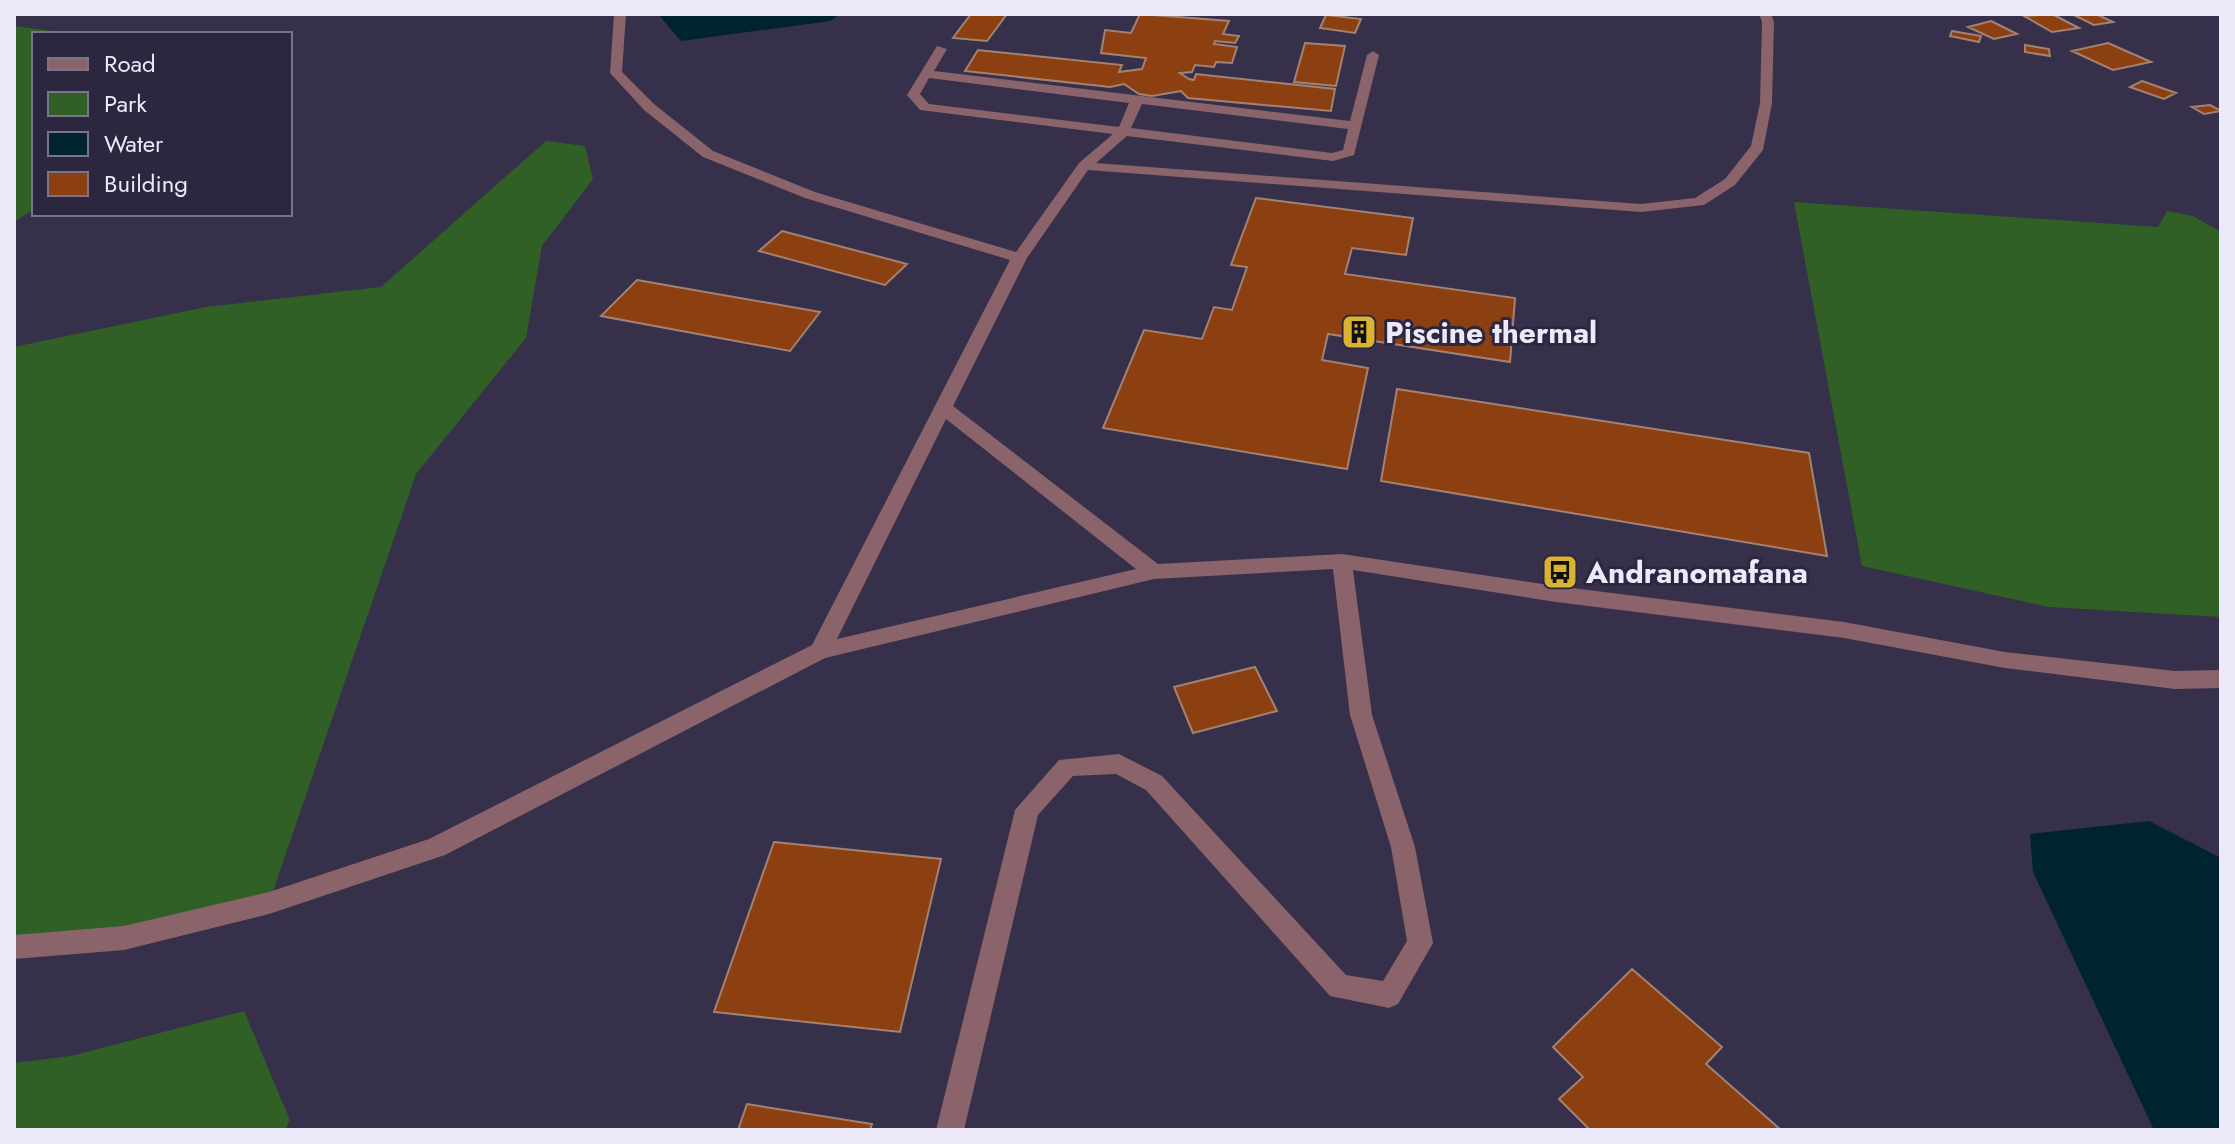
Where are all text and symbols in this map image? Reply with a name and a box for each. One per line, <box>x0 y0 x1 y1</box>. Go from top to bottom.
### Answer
legend <box>32 32 292 216</box>
text: Road <box>104 46 156 81</box>
text: Park <box>104 86 147 121</box>
text: Water <box>104 126 164 161</box>
text: Building <box>104 166 188 201</box>
place label: Piscine thermal <box>1385 311 1597 354</box>
building icon: Piscine thermal <box>1340 313 1378 351</box>
place label: Andranomafana <box>1585 551 1808 594</box>
bus stop icon: Andranomafana <box>1541 553 1579 591</box>

